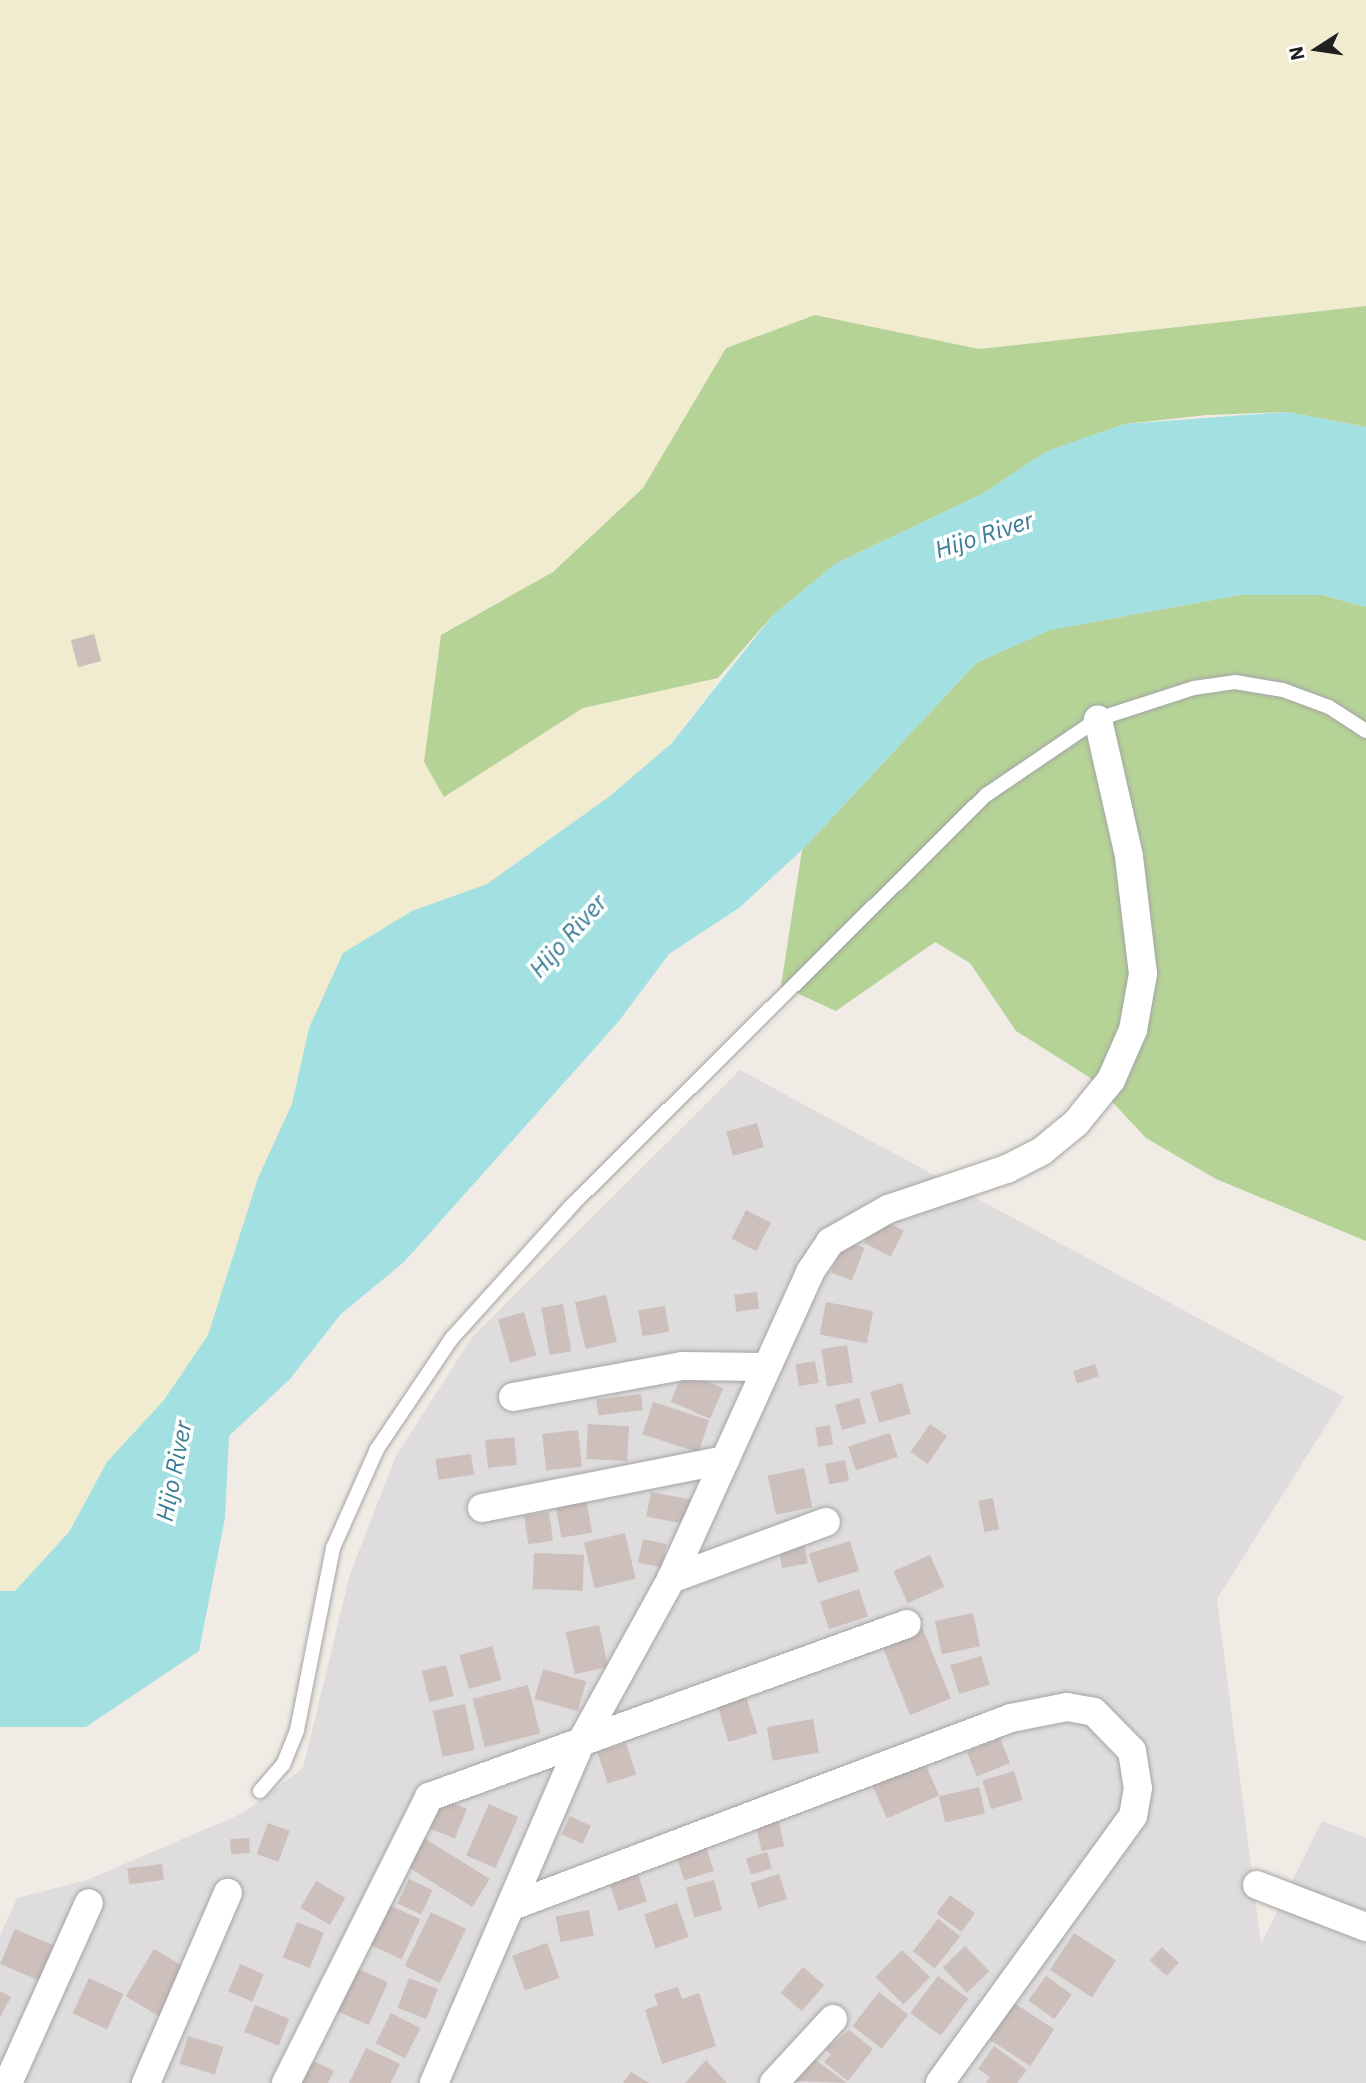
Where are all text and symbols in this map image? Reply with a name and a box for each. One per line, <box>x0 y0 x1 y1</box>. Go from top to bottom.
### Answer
north arrow <box>1282 14 1352 84</box>
text: N <box>1283 44 1310 63</box>
water label: Hijo River <box>931 506 1037 564</box>
water label: Hijo River <box>523 889 613 983</box>
water label: Hijo River <box>150 1418 198 1524</box>

